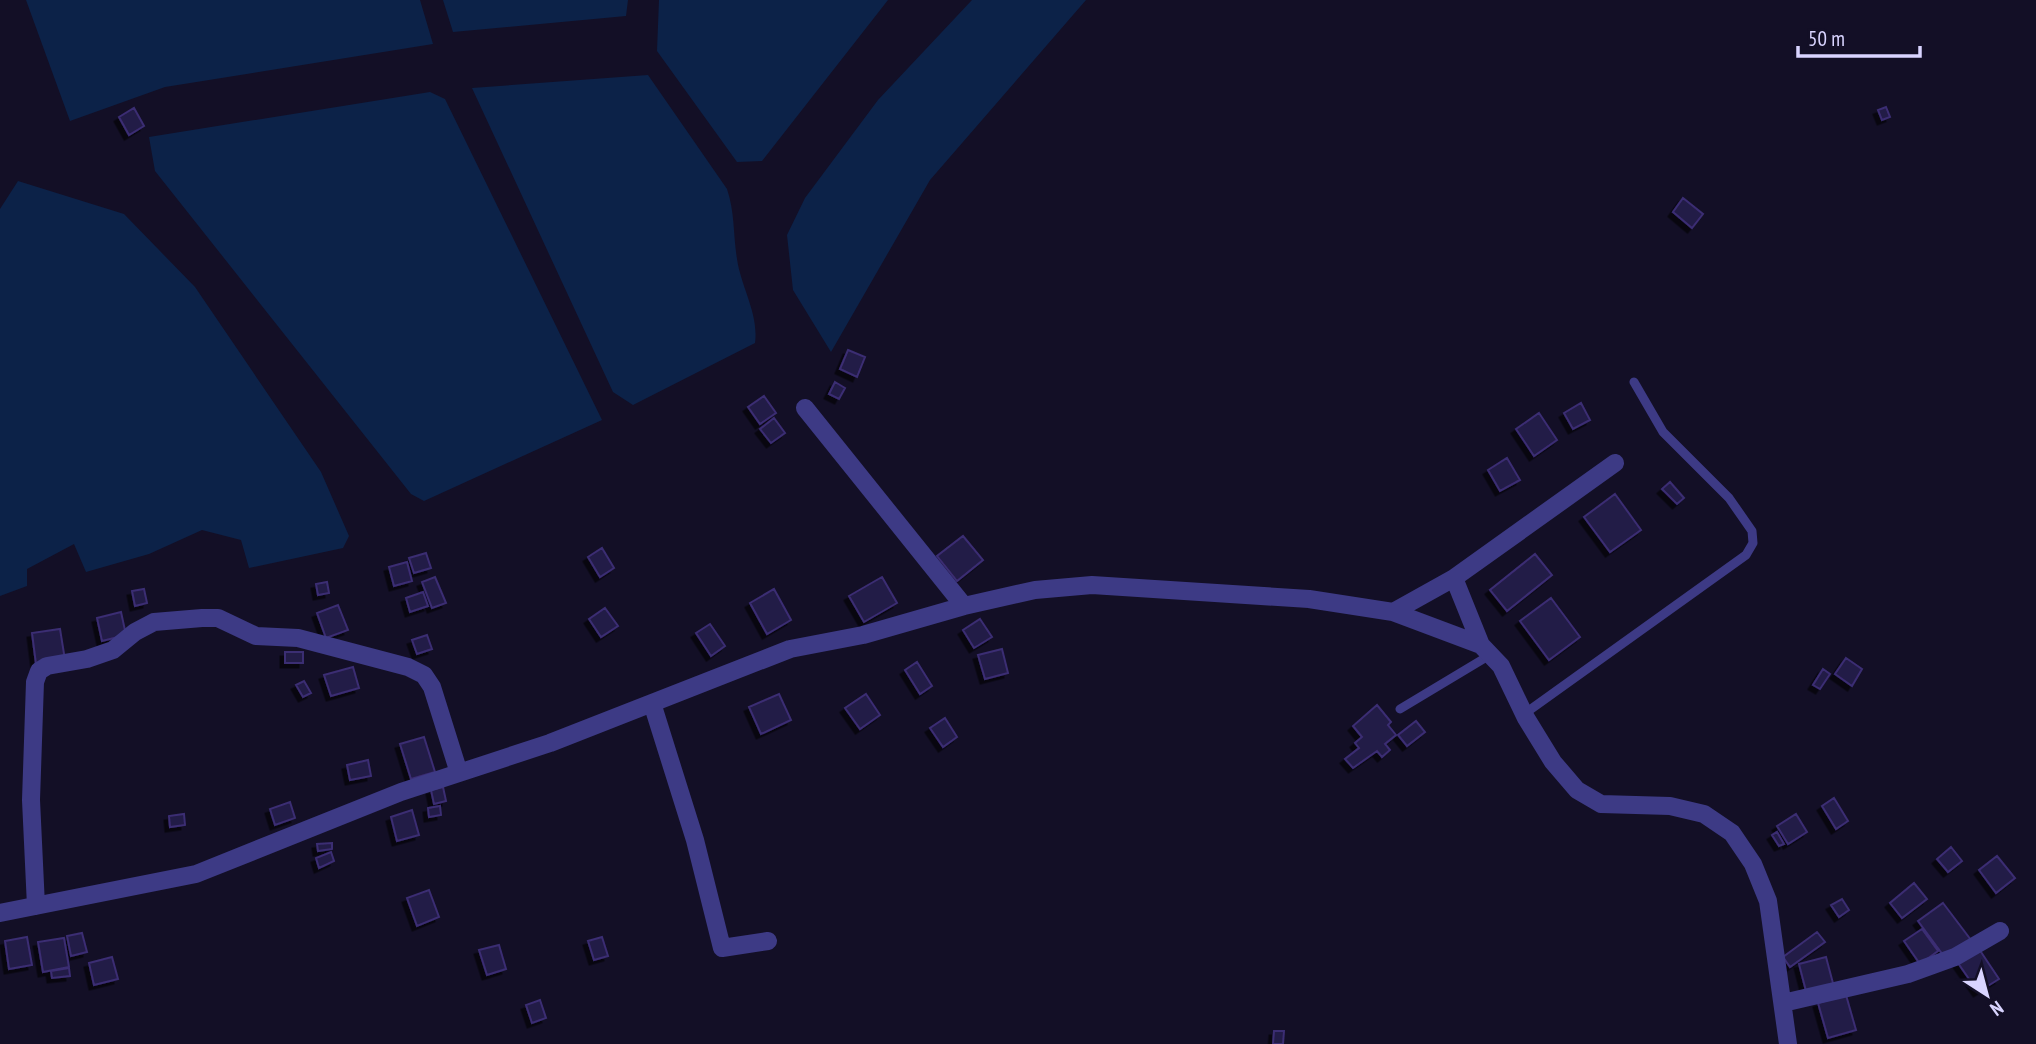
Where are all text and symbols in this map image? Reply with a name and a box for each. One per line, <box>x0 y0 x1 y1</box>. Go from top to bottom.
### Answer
scale bar <box>1798 14 1920 58</box>
text: 50 m <box>1808 25 1845 52</box>
north arrow <box>1952 960 2022 1030</box>
text: N <box>1986 996 2008 1021</box>

